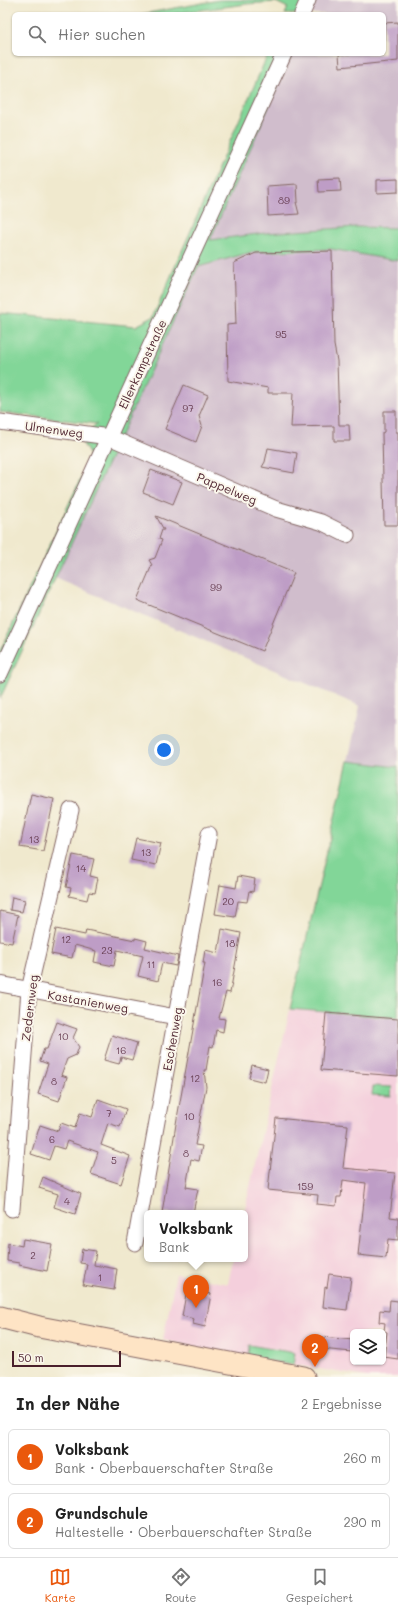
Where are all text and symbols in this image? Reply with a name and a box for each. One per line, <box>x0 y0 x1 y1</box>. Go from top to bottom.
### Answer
search box <box>12 12 386 56</box>
icon: search <box>26 23 48 45</box>
text: Hier suchen <box>58 24 145 44</box>
house number: 89 <box>278 193 290 207</box>
street label: Ellerkampstraße <box>114 317 170 411</box>
house number: 95 <box>275 327 287 341</box>
house number: 97 <box>182 401 194 415</box>
street label: Ulmenweg <box>24 417 84 441</box>
street label: Pappelweg <box>195 468 260 508</box>
house number: 99 <box>210 580 222 594</box>
your location <box>154 740 174 760</box>
house number: 13 <box>29 832 39 846</box>
house number: 13 <box>141 845 151 859</box>
house number: 14 <box>76 861 86 875</box>
house number: 20 <box>222 894 234 908</box>
house number: 12 <box>61 932 71 946</box>
house number: 18 <box>225 936 235 950</box>
house number: 23 <box>101 943 113 957</box>
house number: 11 <box>147 957 155 971</box>
street label: Zedernweg <box>17 974 41 1042</box>
house number: 16 <box>212 975 222 989</box>
street label: Kastanienweg <box>47 986 130 1016</box>
street label: Eschenweg <box>159 1006 185 1072</box>
house number: 10 <box>58 1029 68 1043</box>
house number: 16 <box>116 1043 126 1057</box>
house number: 12 <box>190 1071 200 1085</box>
house number: 8 <box>51 1074 57 1088</box>
house number: 7 <box>106 1106 112 1120</box>
house number: 10 <box>184 1109 194 1123</box>
house number: 6 <box>49 1132 55 1146</box>
house number: 8 <box>183 1146 189 1160</box>
house number: 5 <box>111 1153 117 1167</box>
house number: 159 <box>297 1179 313 1193</box>
house number: 4 <box>64 1194 70 1208</box>
popup <box>144 1210 248 1262</box>
text: Volksbank <box>159 1218 233 1238</box>
text: Bank <box>159 1238 189 1255</box>
house number: 2 <box>30 1248 36 1262</box>
house number: 1 <box>98 1270 102 1284</box>
pin: 1 <box>183 1275 209 1308</box>
map controls <box>350 1329 386 1365</box>
button: layers <box>350 1329 386 1365</box>
pin: 2 <box>302 1334 328 1367</box>
scale bar <box>12 1349 121 1368</box>
text: 50 m <box>18 1350 44 1365</box>
text: In der Nähe <box>16 1392 120 1414</box>
text: 2 Ergebnisse <box>301 1395 382 1412</box>
text: Volksbank <box>55 1439 129 1459</box>
text: 1 <box>27 1449 33 1466</box>
text: 260 m <box>343 1449 381 1466</box>
text: Bank · Oberbauerschafter Straße <box>55 1459 273 1476</box>
text: Grundschule <box>55 1503 148 1523</box>
text: 2 <box>26 1513 34 1530</box>
text: 290 m <box>344 1513 381 1530</box>
text: Haltestelle · Oberbauerschafter Straße <box>55 1523 312 1540</box>
tab: Karte <box>45 1566 76 1605</box>
tab: Route <box>165 1566 196 1605</box>
tab: Gespeichert <box>286 1566 353 1605</box>

